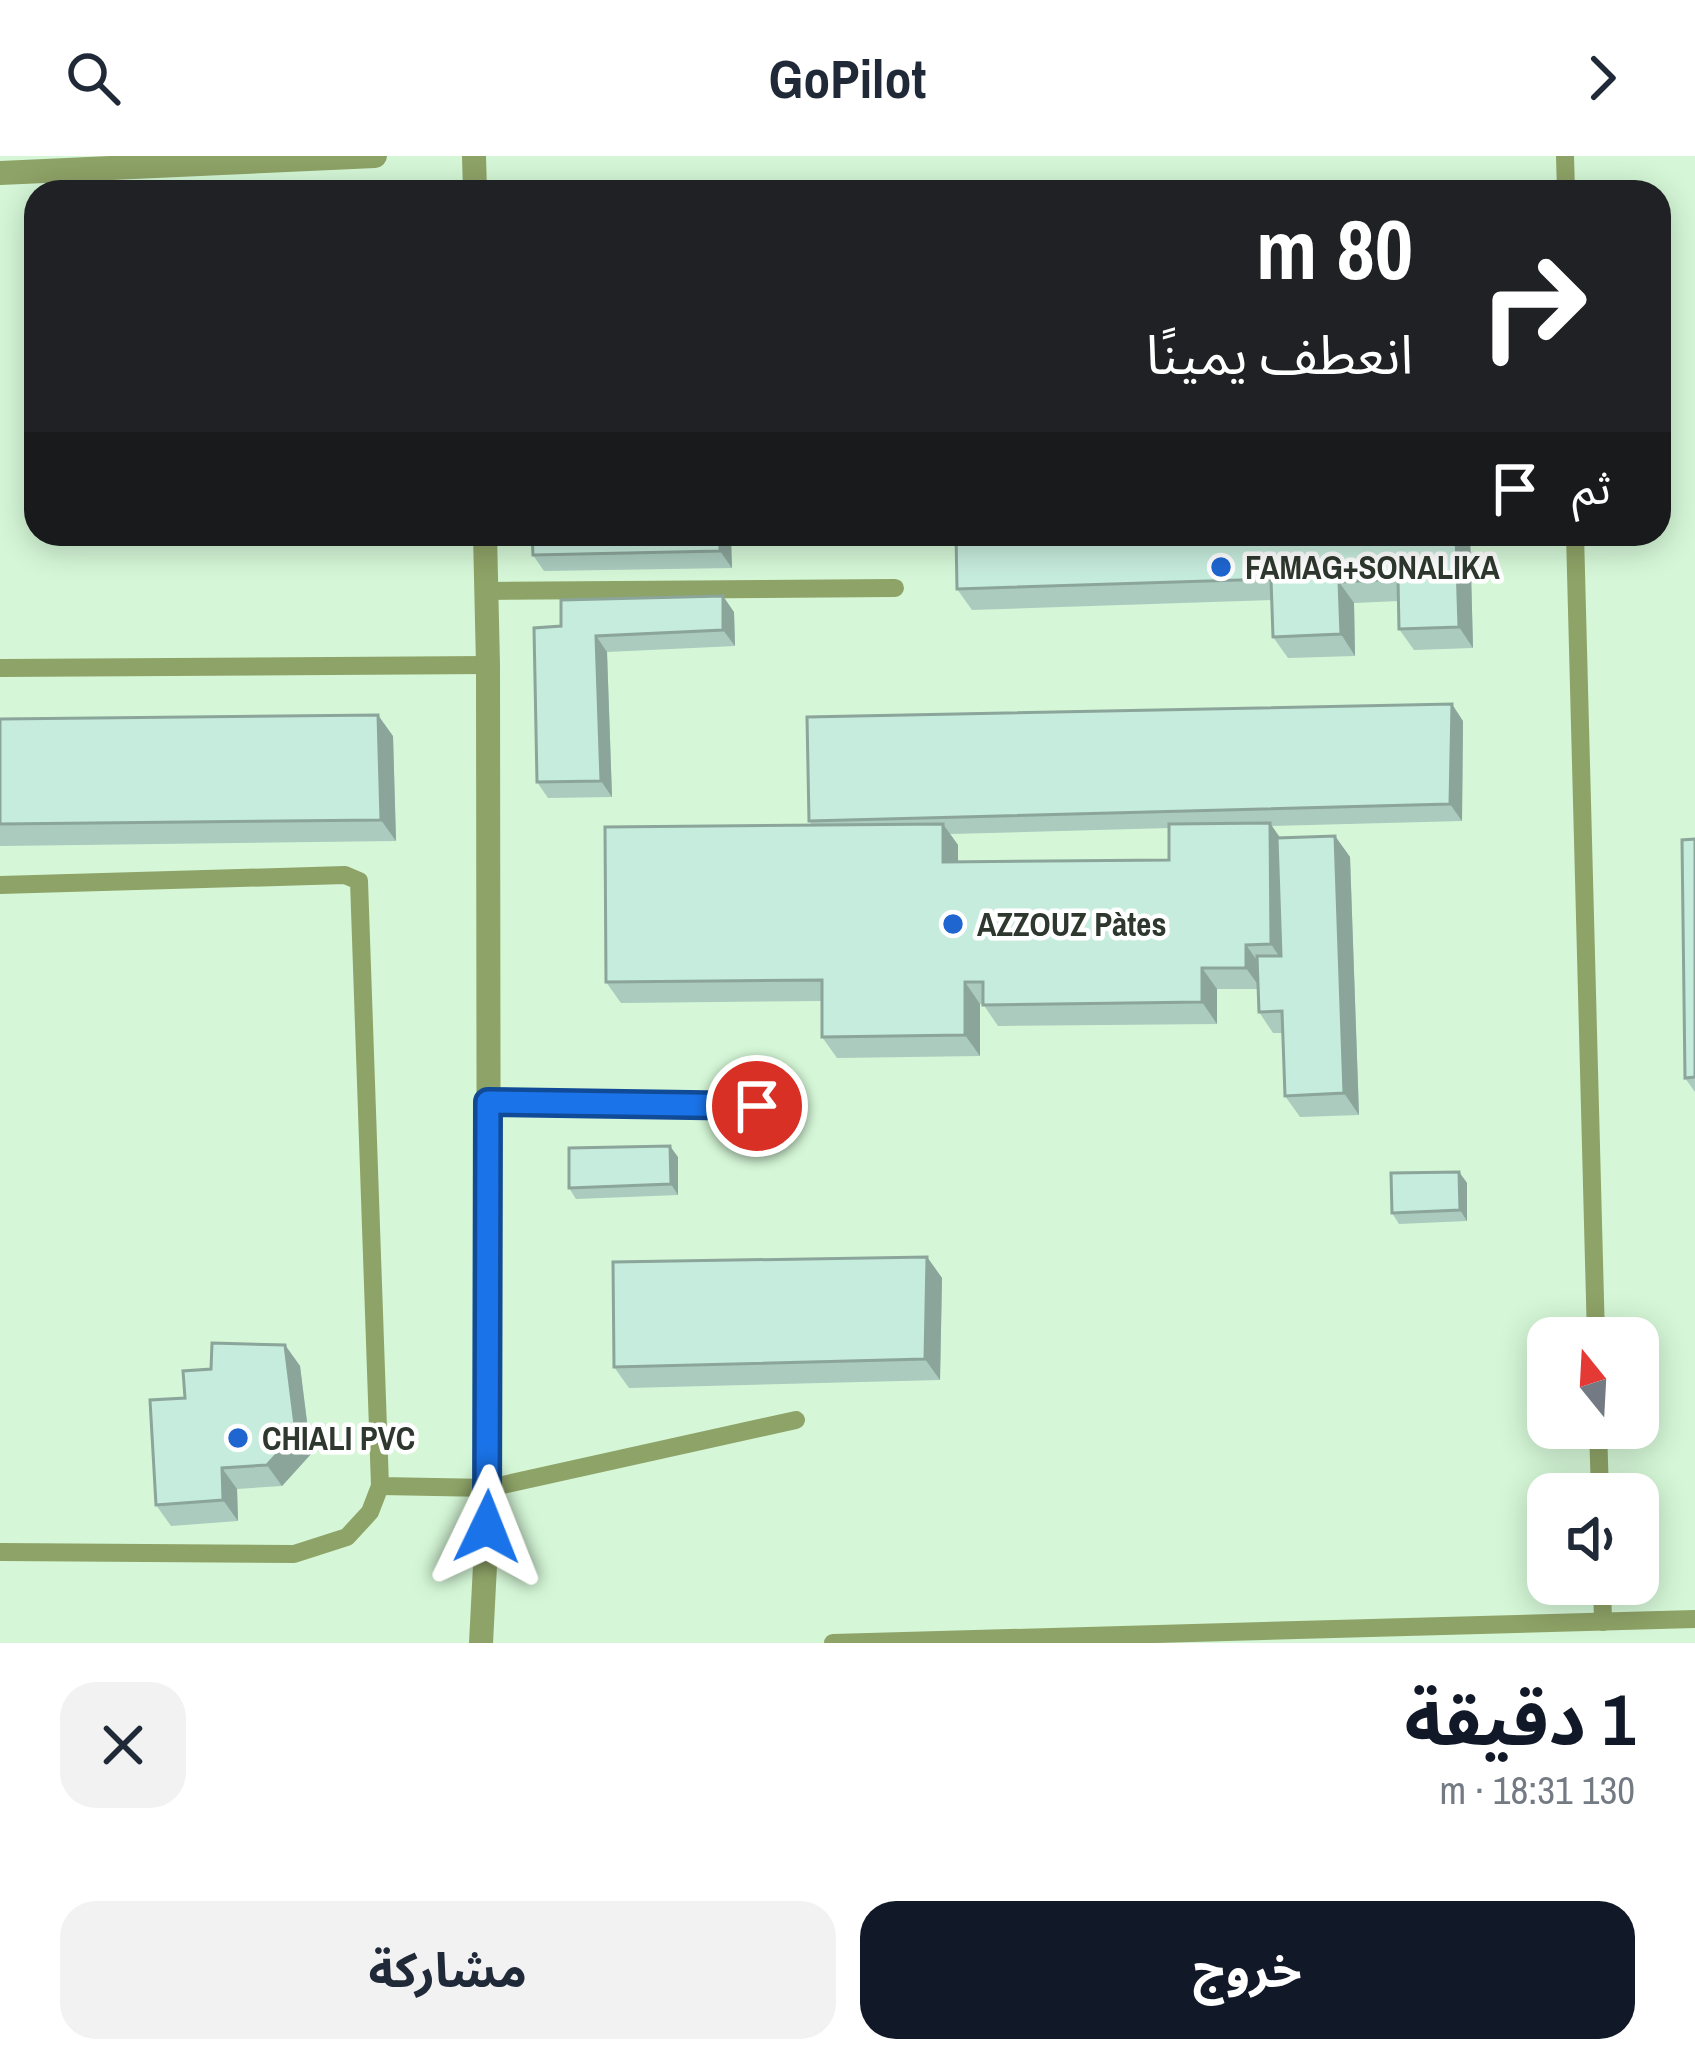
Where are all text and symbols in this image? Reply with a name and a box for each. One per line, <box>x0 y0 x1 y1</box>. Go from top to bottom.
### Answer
text: GoPilot <box>769 42 926 115</box>
icon: search <box>60 45 126 111</box>
icon: forward <box>1569 45 1635 111</box>
text: 80 m <box>1256 192 1413 305</box>
icon: right <box>1455 228 1611 384</box>
text: انعطف يمينًا <box>1146 318 1413 391</box>
icon: arrive <box>1482 456 1548 522</box>
text: ثم <box>1572 457 1611 518</box>
place label: FAMAG+SONALIKA <box>1245 545 1500 589</box>
marker: FAMAG+SONALIKA <box>1208 554 1234 580</box>
place label: AZZOUZ Pàtes <box>977 902 1166 946</box>
marker: AZZOUZ Pàtes <box>940 911 966 937</box>
pin <box>706 1055 808 1157</box>
icon: arrive <box>724 1073 790 1139</box>
north arrow <box>1527 1317 1659 1449</box>
map controls <box>1527 1317 1659 1605</box>
place label: CHIALI PVC <box>262 1416 415 1460</box>
marker: CHIALI PVC <box>225 1425 251 1451</box>
position arrow <box>424 1464 550 1590</box>
button: sound <box>1527 1473 1659 1605</box>
text: 1 دقيقة <box>1405 1670 1635 1767</box>
button: close <box>60 1682 186 1808</box>
text: 130 m · 18:31 <box>1439 1764 1635 1816</box>
button: مشاركة <box>60 1901 836 2039</box>
button: خروج <box>860 1901 1635 2039</box>

